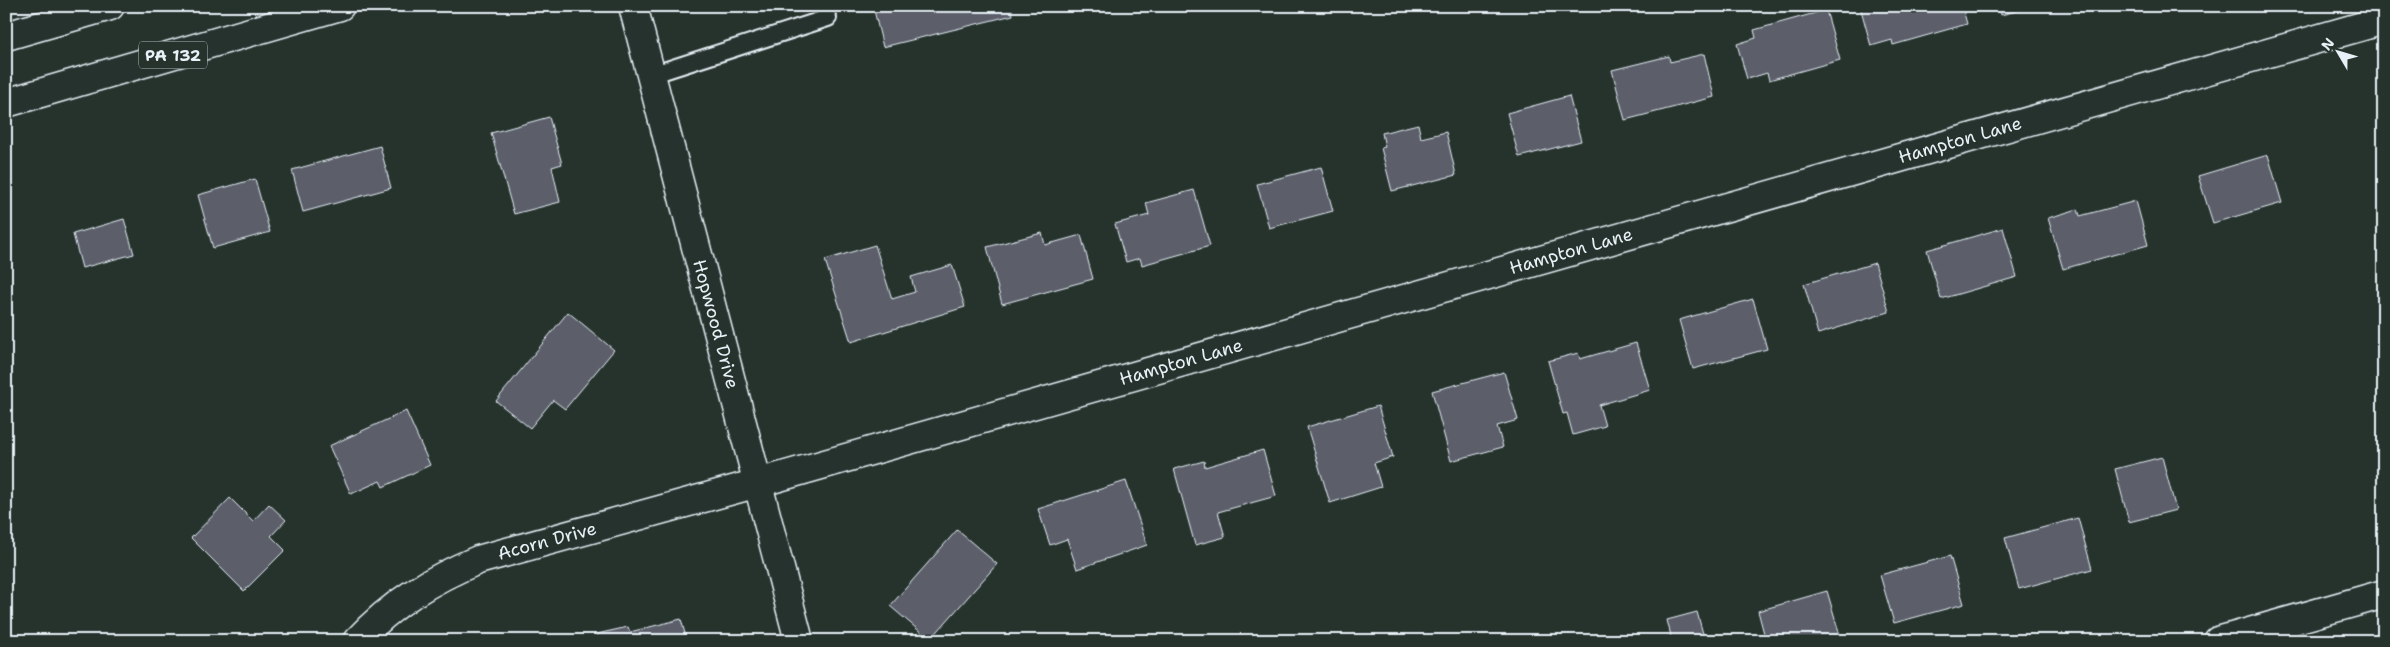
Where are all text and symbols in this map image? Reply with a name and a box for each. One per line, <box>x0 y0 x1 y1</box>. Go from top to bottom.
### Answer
north arrow <box>2312 28 2362 78</box>
text: N <box>2317 34 2338 54</box>
road number: PA 132 <box>139 42 207 68</box>
street label: Hampton Lane <box>1896 111 2024 169</box>
street label: Hampton Lane <box>1507 222 1635 280</box>
street label: Hopwood Drive <box>687 257 745 391</box>
street label: Hampton Lane <box>1117 333 1245 391</box>
street label: Acorn Drive <box>495 516 599 566</box>

